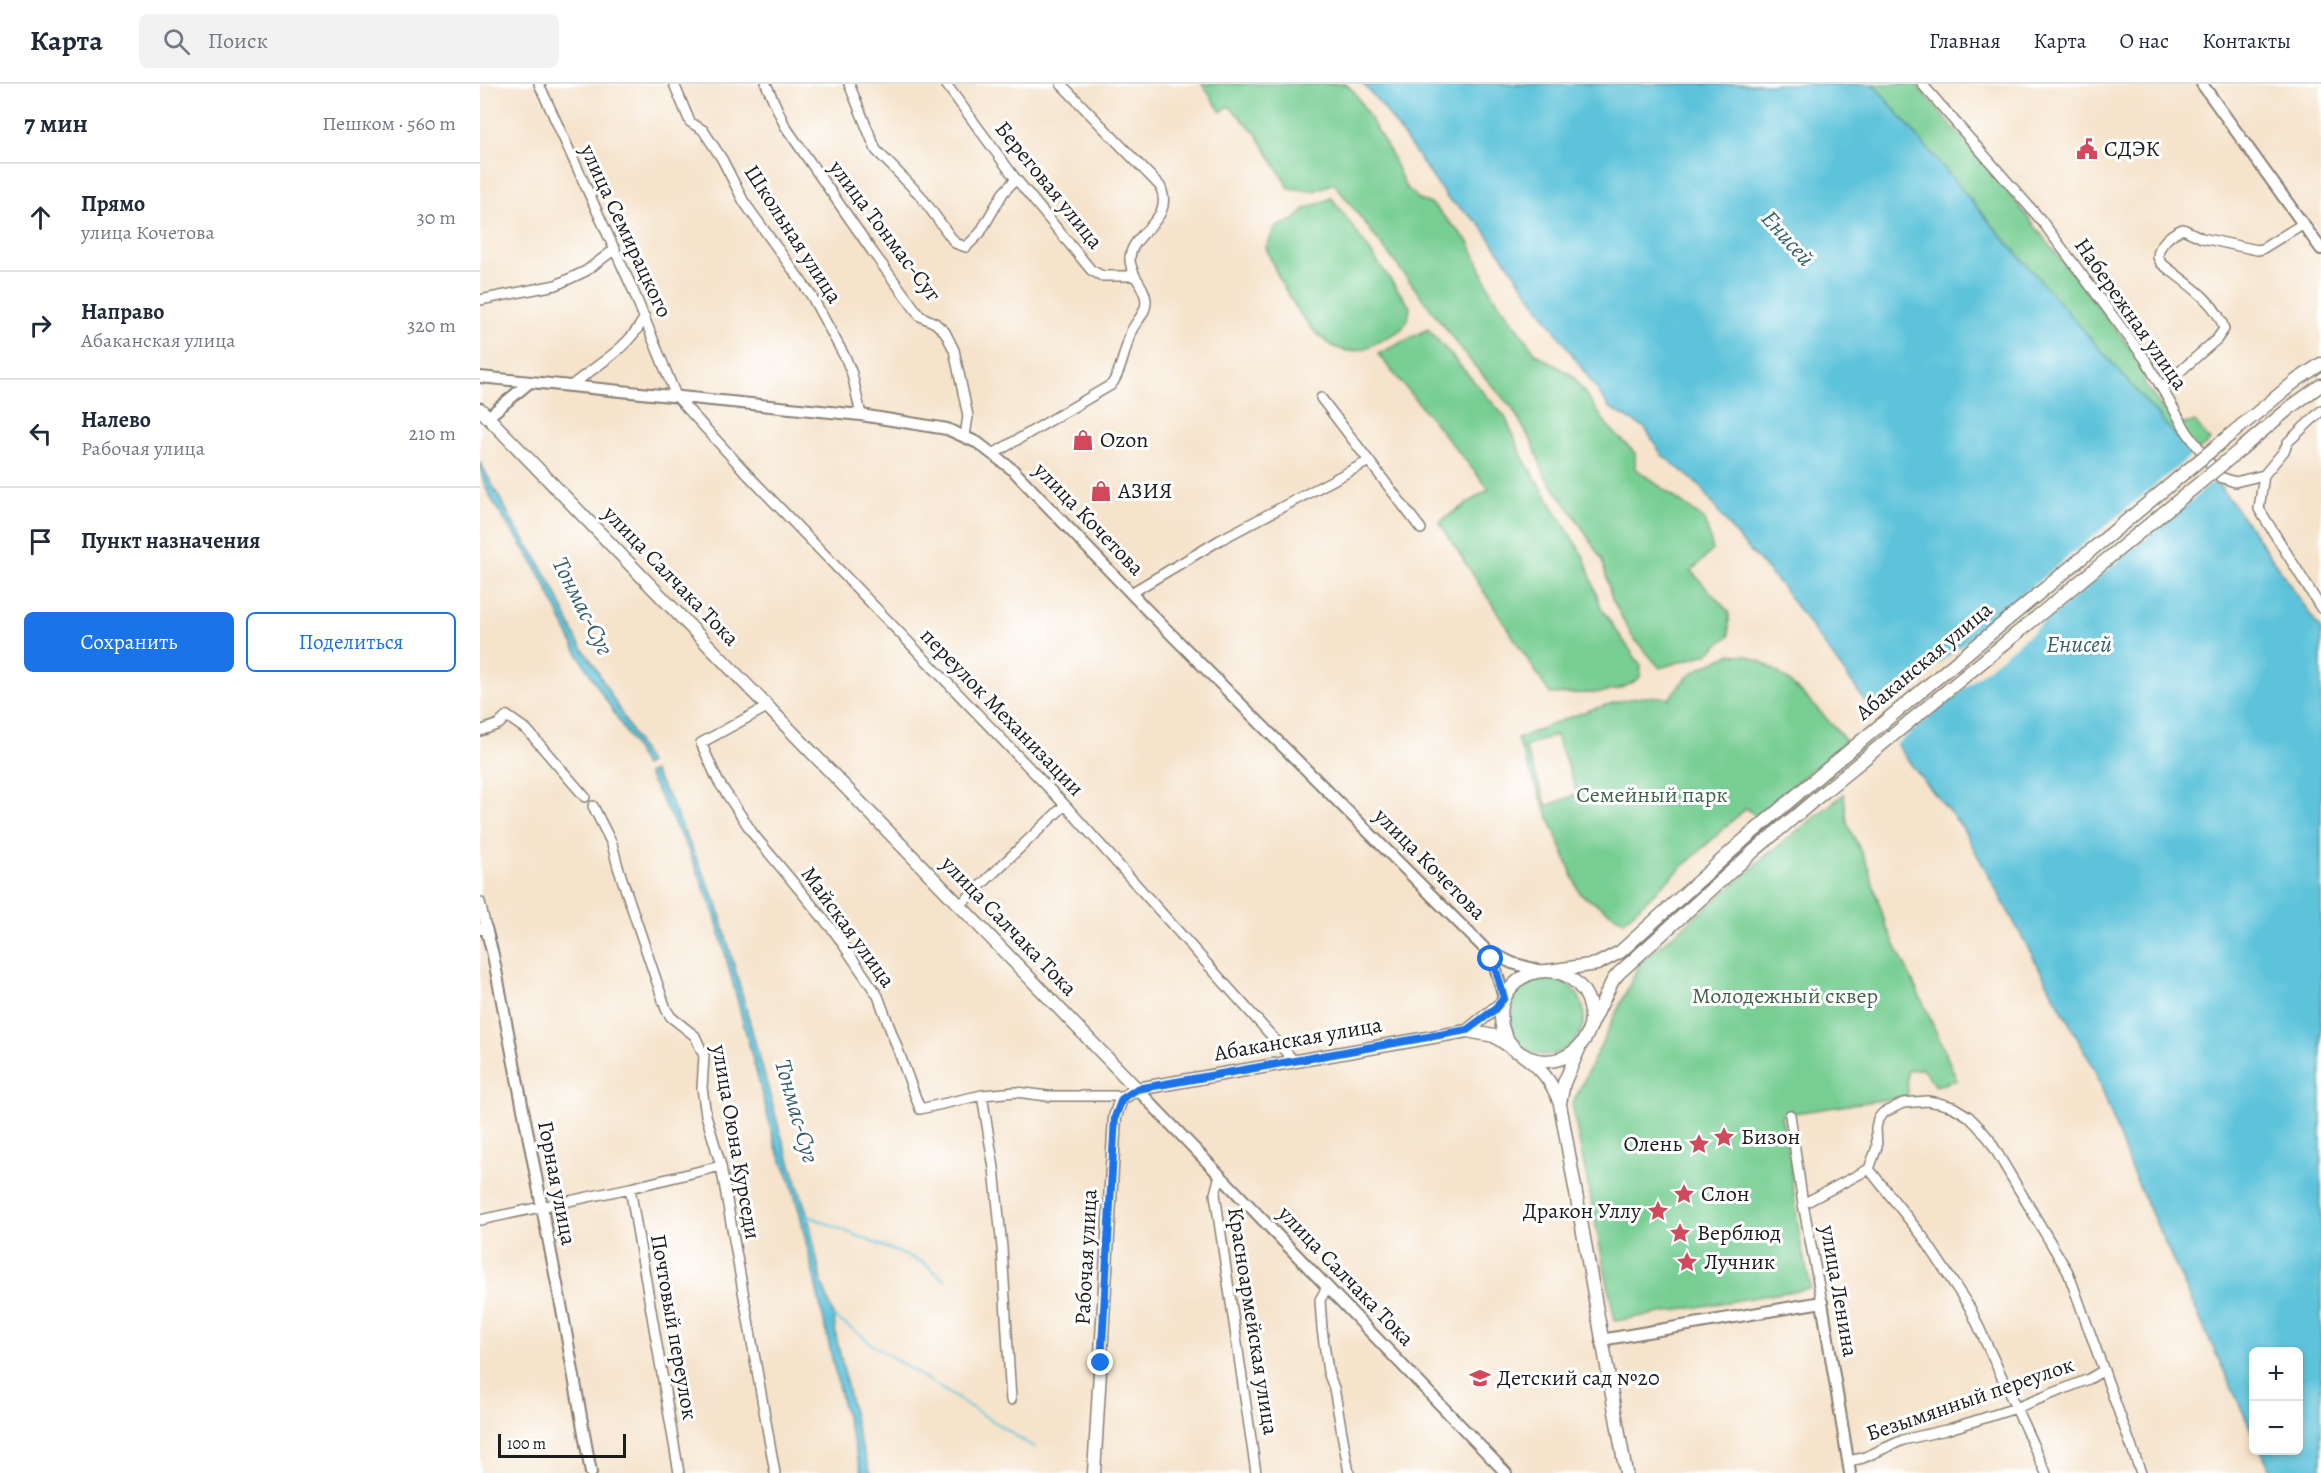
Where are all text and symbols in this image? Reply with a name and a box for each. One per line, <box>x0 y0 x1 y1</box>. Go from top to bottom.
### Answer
search box <box>139 14 559 68</box>
text: Карта <box>30 22 103 60</box>
icon: search <box>160 25 193 58</box>
text: Поиск <box>208 26 268 56</box>
text: Главная <box>1929 27 2001 55</box>
text: Карта <box>2034 27 2086 55</box>
text: О нас <box>2119 27 2169 55</box>
text: Контакты <box>2202 27 2291 55</box>
text: 7 мин <box>24 106 88 141</box>
text: Пешком · 560 m <box>322 110 456 137</box>
street label: Береговая улица <box>988 115 1111 256</box>
place label: СДЭК <box>2104 134 2159 164</box>
public building icon: СДЭК <box>2075 137 2099 161</box>
street label: улица Семирацкого <box>572 139 679 322</box>
street label: улица Тонмас-Суг <box>821 153 948 308</box>
street label: Школьная улица <box>737 159 850 310</box>
text: Прямо <box>81 189 145 219</box>
icon: ahead <box>24 201 57 234</box>
water label: Енисей <box>1754 203 1822 273</box>
text: 30 m <box>416 204 456 231</box>
text: улица Кочетова <box>81 219 215 246</box>
street label: Набережная улица <box>2067 232 2195 397</box>
text: Направо <box>81 297 164 327</box>
icon: right <box>24 309 57 342</box>
text: 320 m <box>407 312 456 339</box>
text: Абаканская улица <box>81 327 236 354</box>
text: Налево <box>81 405 151 435</box>
icon: left <box>24 417 57 450</box>
text: 210 m <box>408 420 456 447</box>
place label: Ozon <box>1100 425 1148 455</box>
shop icon: Ozon <box>1071 428 1095 452</box>
text: Рабочая улица <box>81 435 205 462</box>
street label: улица Кочетова <box>1026 455 1151 583</box>
place label: АЗИЯ <box>1117 476 1173 506</box>
shop icon: АЗИЯ <box>1089 479 1113 503</box>
street label: улица Салчака Тока <box>595 499 746 653</box>
icon: arrive <box>24 525 57 558</box>
text: Пункт назначения <box>81 526 260 556</box>
water label: Тонмас-Суг <box>545 551 621 661</box>
street label: Абаканская улица <box>1848 594 1999 728</box>
button: Сохранить <box>24 612 234 672</box>
button: Поделиться <box>246 612 456 672</box>
street label: переулок Механизации <box>914 621 1090 803</box>
water label: Енисей <box>2046 628 2112 660</box>
park label: Семейный парк <box>1576 780 1728 810</box>
street label: улица Кочетова <box>1367 801 1493 927</box>
street label: улица Салчака Тока <box>933 849 1084 1003</box>
street label: Майская улица <box>794 860 903 994</box>
route start <box>1477 945 1503 971</box>
park label: Молодежный сквер <box>1692 981 1878 1011</box>
street label: Абаканская улица <box>1211 1009 1385 1069</box>
street label: улица Оюна Курседи <box>704 1041 768 1242</box>
water label: Тонмас-Суг <box>767 1056 827 1166</box>
street label: Горная улица <box>530 1118 584 1249</box>
place label: Бизон <box>1741 1122 1800 1152</box>
place icon: Бизон <box>1712 1125 1736 1149</box>
place label: Олень <box>1623 1129 1682 1159</box>
place icon: Олень <box>1687 1132 1711 1156</box>
place label: Слон <box>1701 1179 1750 1209</box>
place icon: Слон <box>1672 1182 1696 1206</box>
street label: Рабочая улица <box>1067 1187 1105 1326</box>
place label: Дракон Уллу <box>1523 1196 1642 1226</box>
street label: улица Салчака Тока <box>1270 1199 1421 1353</box>
place icon: Дракон Уллу <box>1646 1199 1670 1223</box>
street label: Красноармейская улица <box>1220 1205 1286 1438</box>
place label: Верблюд <box>1697 1218 1781 1248</box>
place icon: Верблюд <box>1668 1221 1692 1245</box>
street label: улица Ленина <box>1812 1222 1865 1360</box>
street label: Почтовый переулок <box>643 1232 705 1422</box>
place label: Лучник <box>1704 1247 1775 1277</box>
place icon: Лучник <box>1675 1250 1699 1274</box>
map controls <box>2249 1347 2303 1455</box>
button: + <box>2249 1347 2303 1401</box>
route end <box>1087 1349 1113 1375</box>
street label: Безымянный переулок <box>1862 1349 2078 1449</box>
place label: Детский сад №20 <box>1497 1363 1660 1393</box>
school or university icon: Детский сад №20 <box>1468 1366 1492 1390</box>
button: − <box>2249 1401 2303 1455</box>
scale bar <box>498 1431 626 1458</box>
text: 100 m <box>507 1433 546 1455</box>

